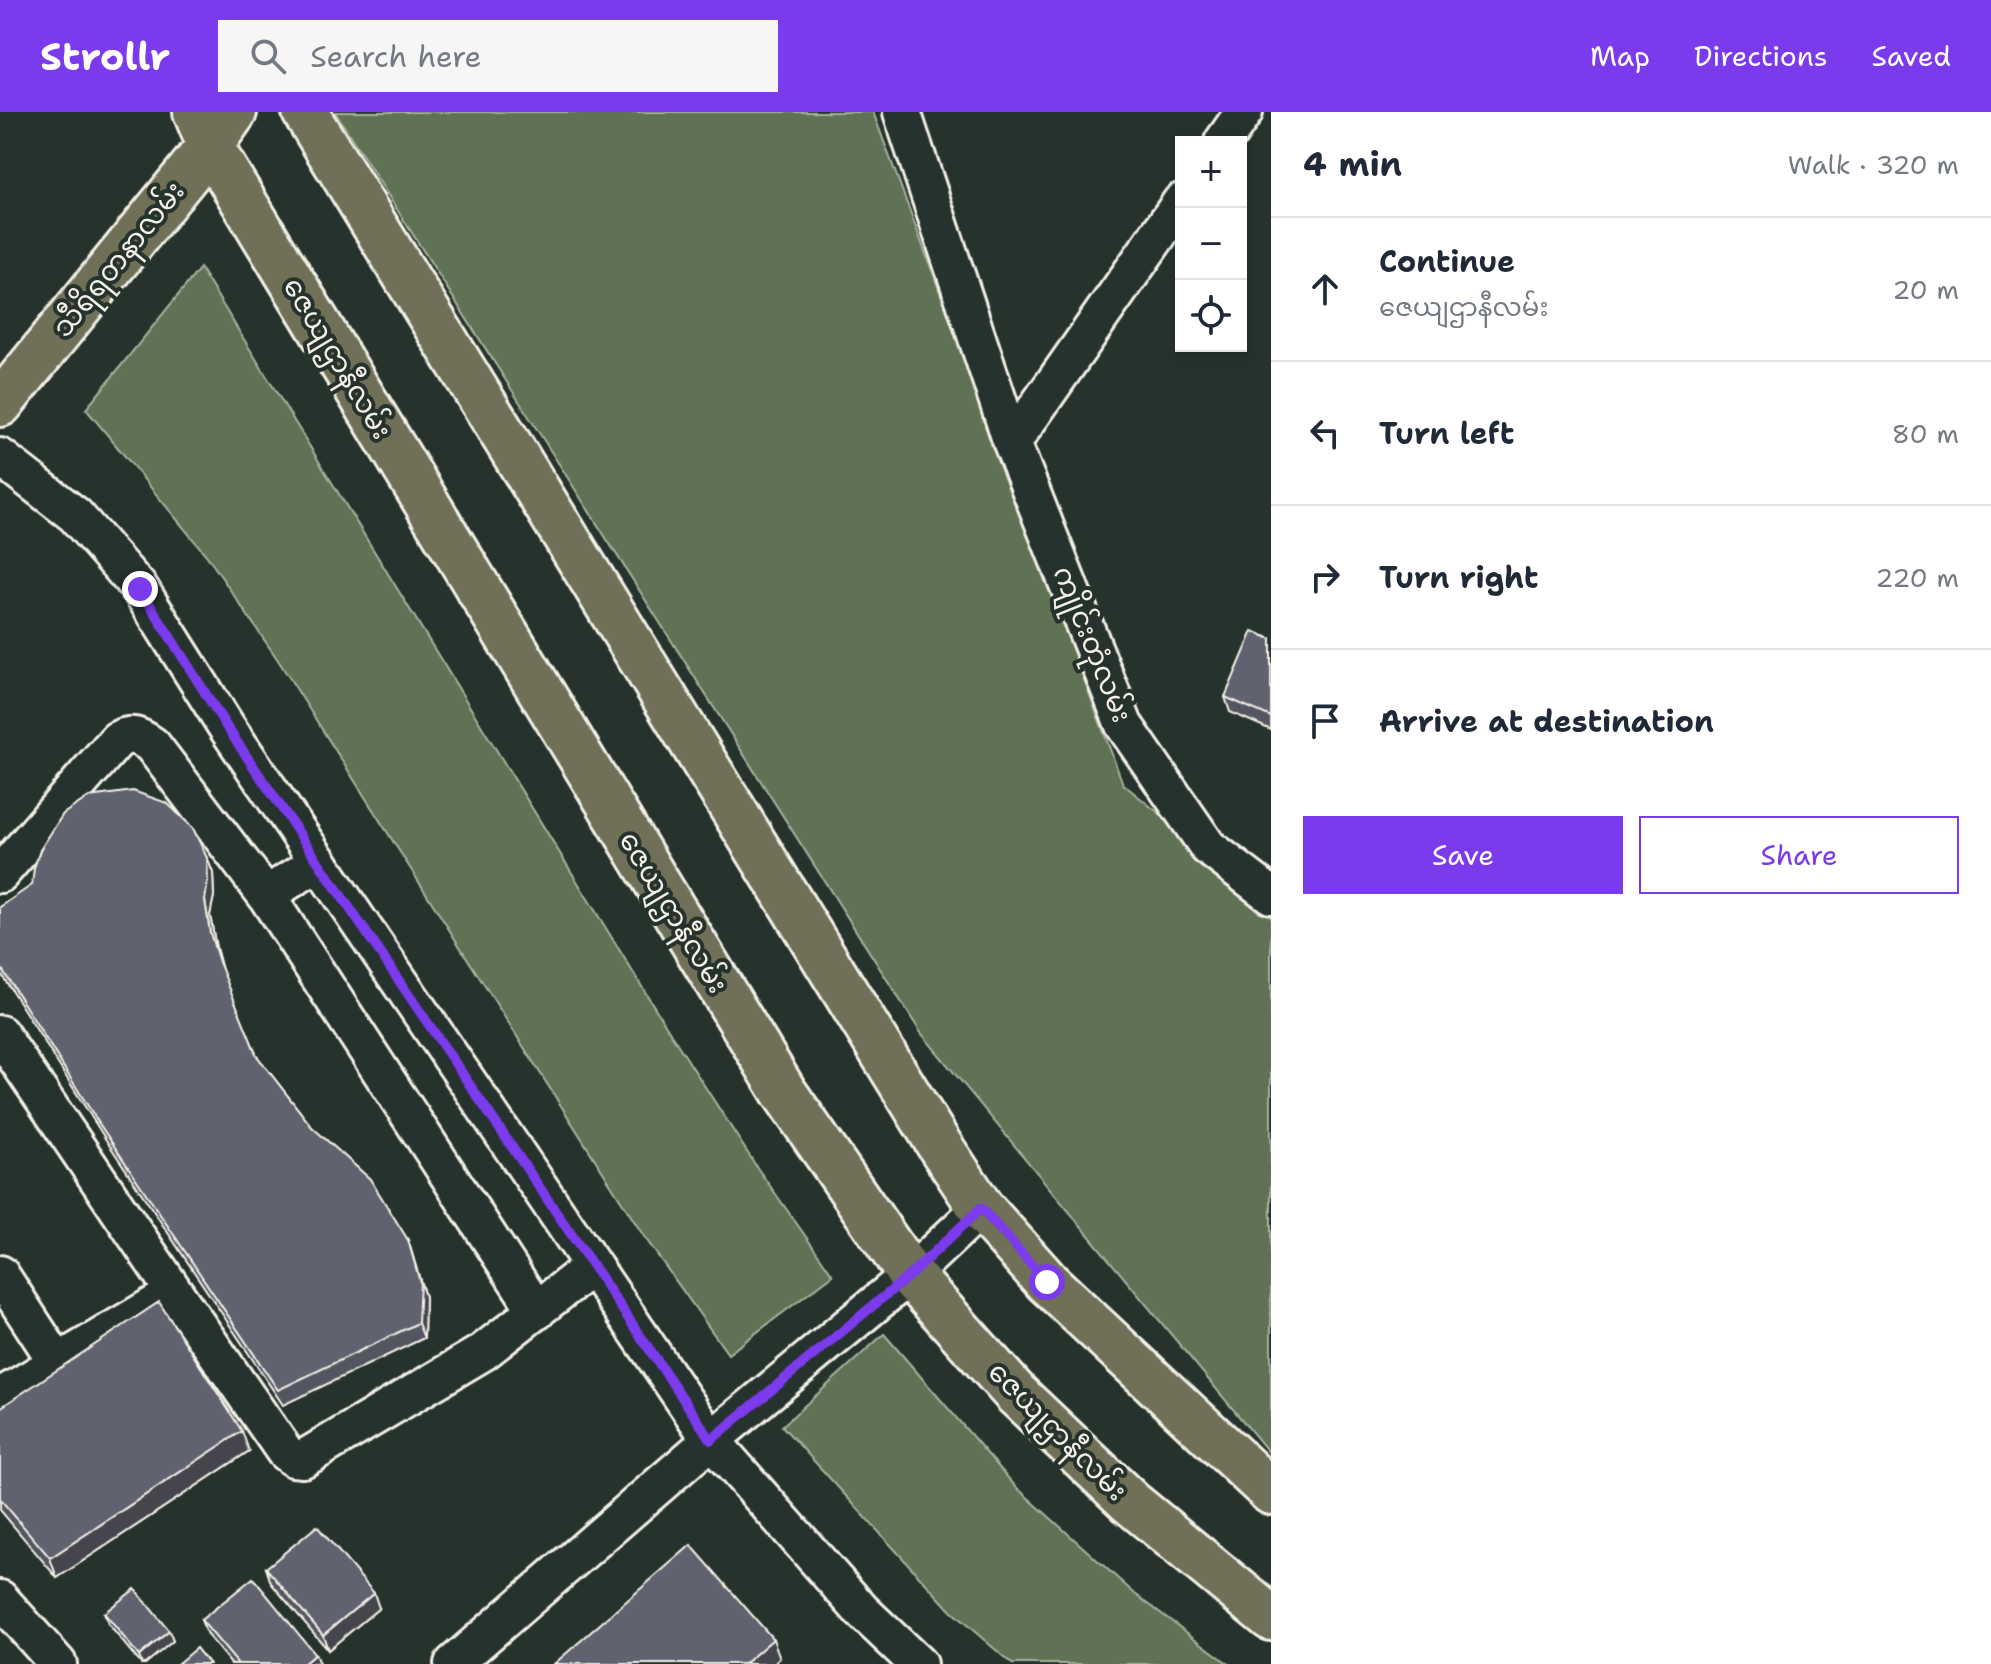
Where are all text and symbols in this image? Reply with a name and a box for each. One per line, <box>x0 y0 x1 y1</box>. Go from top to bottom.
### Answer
search box <box>218 20 778 92</box>
text: Strollr <box>40 31 170 82</box>
icon: search <box>246 34 290 78</box>
text: Search here <box>310 36 482 77</box>
text: Map <box>1590 37 1650 75</box>
text: Directions <box>1694 37 1828 75</box>
text: Saved <box>1872 37 1951 75</box>
map controls <box>1175 136 1247 352</box>
button: + <box>1175 136 1247 208</box>
text: 4 min <box>1303 141 1402 187</box>
text: Walk · 320 m <box>1788 147 1959 182</box>
street label: သီရိရတနာလမ်း <box>43 173 196 347</box>
button: − <box>1175 208 1247 280</box>
text: Continue <box>1379 241 1515 282</box>
icon: ahead <box>1303 267 1347 311</box>
street label: ဇေယျဌာနီလမ်း <box>271 270 401 448</box>
text: 20 m <box>1892 272 1959 307</box>
button: locate <box>1175 280 1247 352</box>
text: ဇေယျဌာနီလမ်း <box>1379 289 1548 324</box>
icon: left <box>1303 411 1347 455</box>
text: Turn left <box>1379 413 1514 454</box>
text: 80 m <box>1892 416 1959 451</box>
icon: right <box>1303 555 1347 599</box>
text: Turn right <box>1379 557 1538 598</box>
street label: ကျိုင်းတုံလမ်း <box>1041 560 1142 729</box>
text: 220 m <box>1875 560 1959 595</box>
route end <box>122 571 158 607</box>
icon: arrive <box>1303 699 1347 743</box>
text: Arrive at destination <box>1379 701 1714 742</box>
button: Save <box>1303 816 1623 894</box>
button: Share <box>1639 816 1959 894</box>
street label: ဇေယျဌာနီလမ်း <box>607 824 737 1002</box>
route start <box>1029 1264 1065 1300</box>
street label: ဇေယျဌာနီလမ်း <box>977 1353 1136 1512</box>

